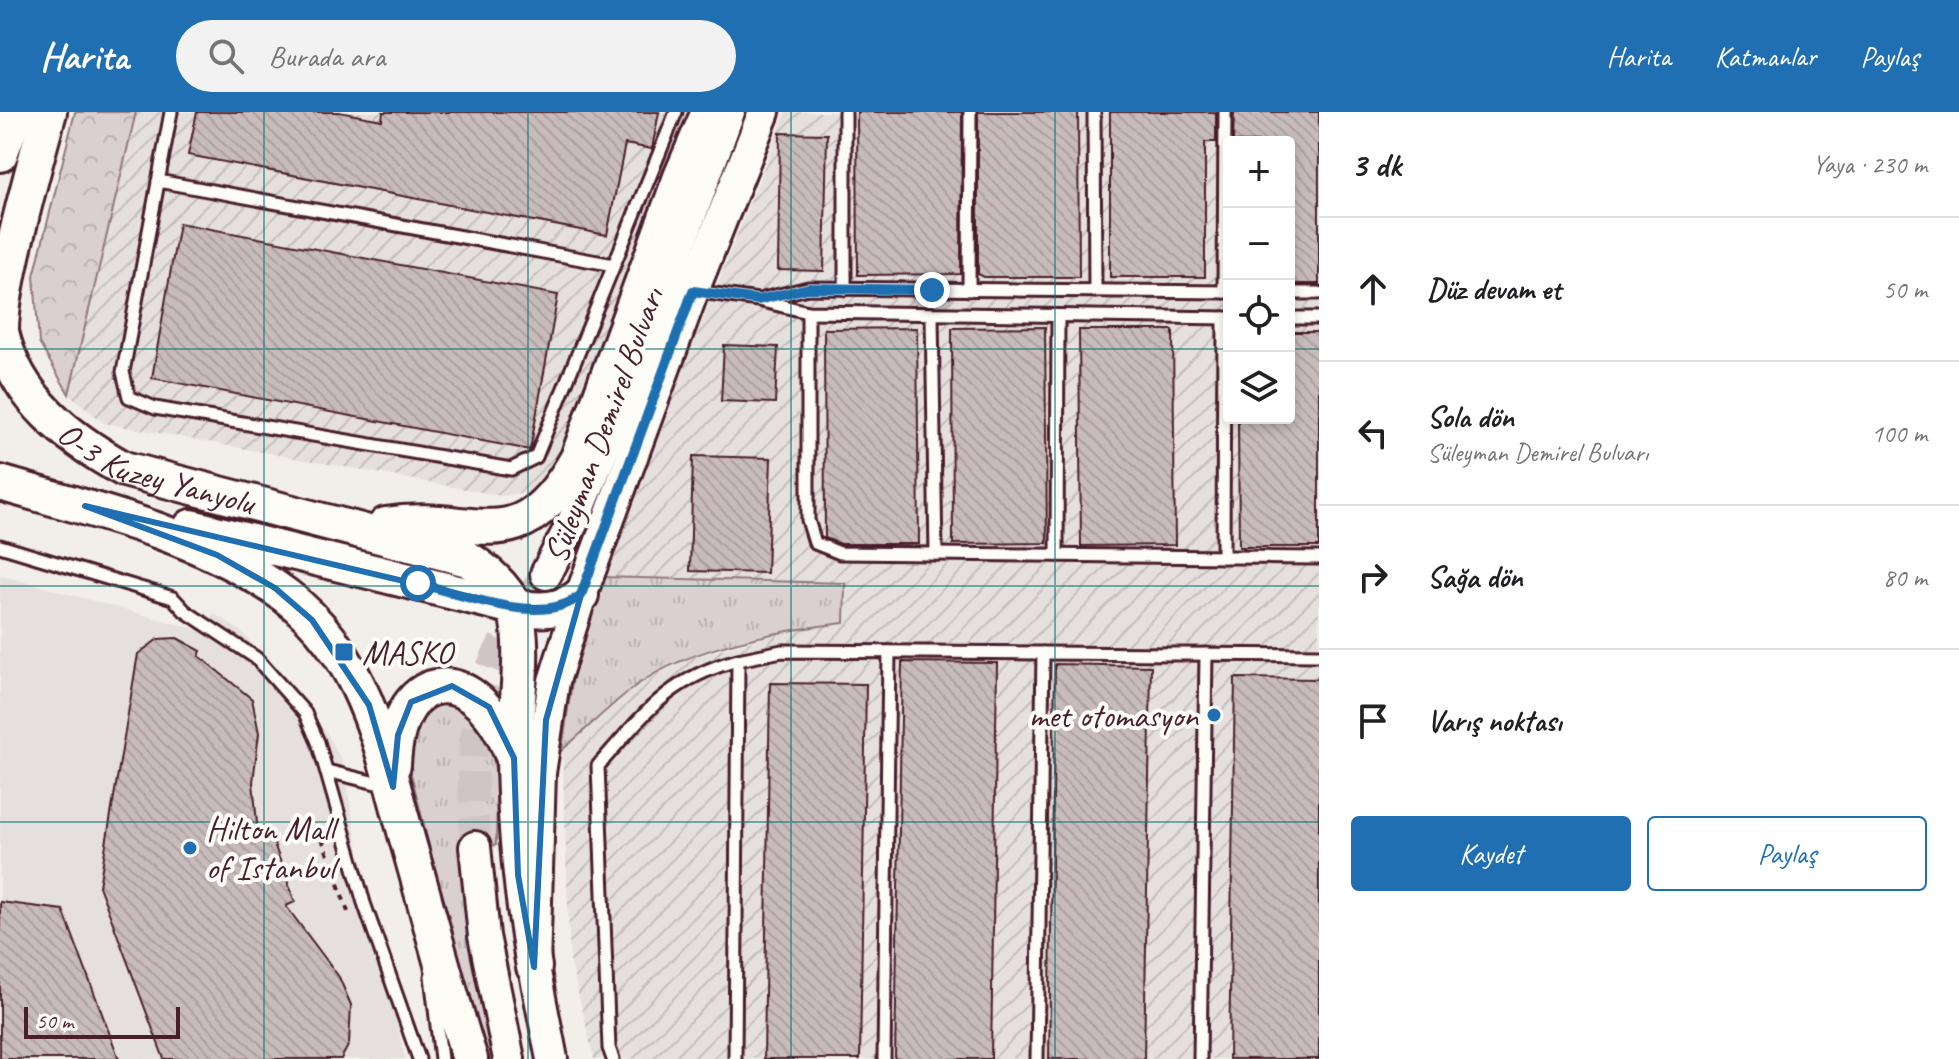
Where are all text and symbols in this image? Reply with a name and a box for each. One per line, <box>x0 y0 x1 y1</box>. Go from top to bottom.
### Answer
search box <box>176 20 736 92</box>
text: Harita <box>40 33 128 80</box>
icon: search <box>204 34 248 78</box>
text: Burada ara <box>268 37 385 75</box>
text: Harita <box>1607 39 1671 74</box>
text: Katmanlar <box>1715 39 1816 74</box>
text: Paylaş <box>1860 39 1919 74</box>
map controls <box>1223 136 1295 424</box>
button: + <box>1223 136 1295 208</box>
text: 3 dk <box>1351 143 1401 186</box>
text: Yaya · 230 m <box>1812 148 1927 181</box>
button: − <box>1223 208 1295 280</box>
icon: ahead <box>1351 267 1395 311</box>
text: Düz devam et <box>1427 270 1561 308</box>
route end <box>914 272 950 308</box>
text: 50 m <box>1883 273 1927 306</box>
street label: Süleyman Demirel Bulvarı <box>534 280 674 569</box>
button: locate <box>1223 280 1295 352</box>
button: layers <box>1223 352 1295 424</box>
text: Sola dön <box>1427 398 1514 436</box>
icon: left <box>1351 411 1395 455</box>
street label: O-3 Kuzey Yanyolu <box>49 412 262 525</box>
text: 100 m <box>1871 417 1927 450</box>
text: Süleyman Demirel Bulvarı <box>1427 436 1648 469</box>
icon: right <box>1351 555 1395 599</box>
text: Sağa dön <box>1427 558 1523 596</box>
text: 80 m <box>1883 561 1927 594</box>
route start <box>400 565 436 601</box>
place label: MASKO <box>362 631 456 674</box>
marker: MASKO <box>333 641 355 663</box>
place label: met otomasyon <box>1029 694 1200 737</box>
icon: arrive <box>1351 699 1395 743</box>
text: Varış noktası <box>1427 702 1562 740</box>
marker: met otomasyon <box>1205 706 1223 724</box>
place label: Hilton Mall of Istanbul <box>206 807 341 889</box>
button: Kaydet <box>1351 816 1631 891</box>
button: Paylaş <box>1647 816 1927 891</box>
marker: Hilton Mall of Istanbul <box>181 839 199 857</box>
scale bar <box>24 1003 180 1039</box>
text: 50 m <box>36 1007 73 1035</box>

